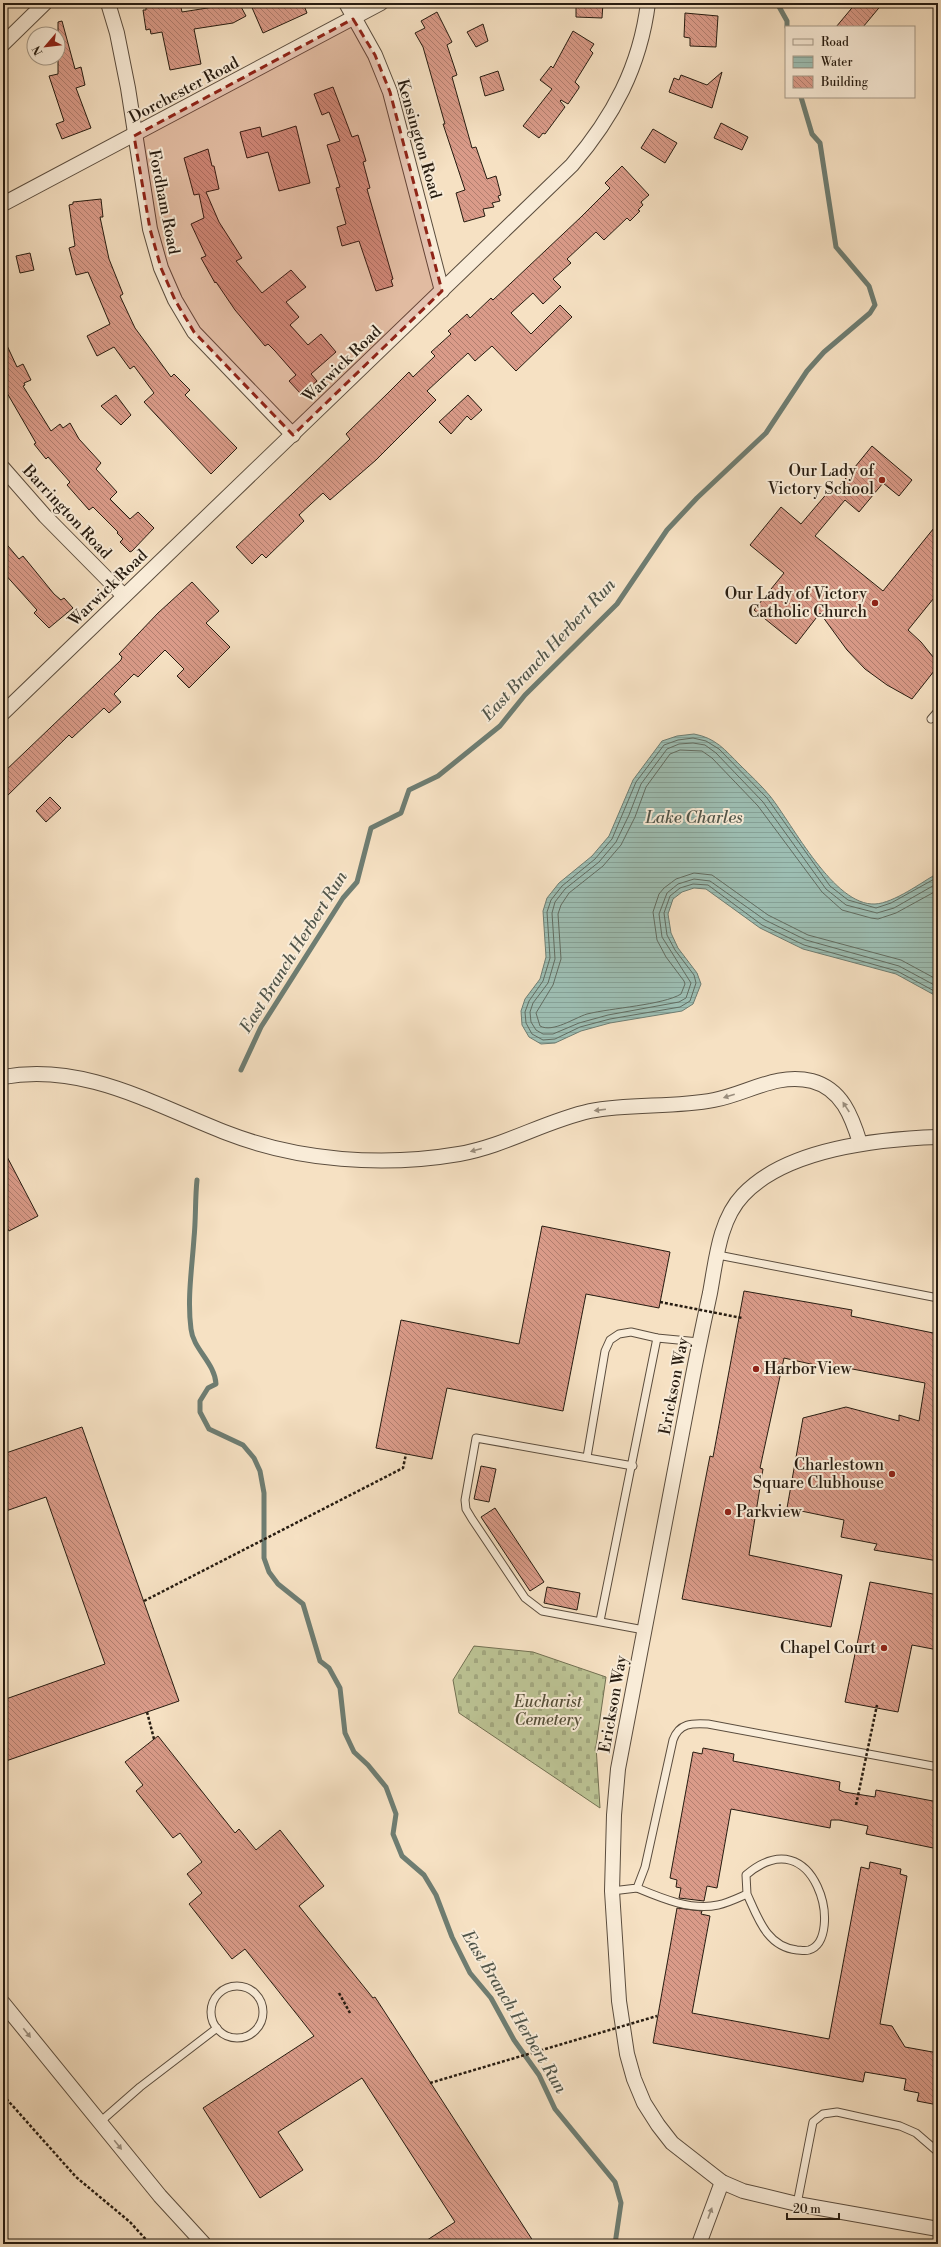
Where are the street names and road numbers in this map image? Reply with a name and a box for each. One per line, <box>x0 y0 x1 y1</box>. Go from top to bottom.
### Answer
street label: Dorchester Road <box>126 53 242 127</box>
street label: Kensington Road <box>392 77 446 201</box>
street label: Fordham Road <box>144 148 184 256</box>
street label: Warwick Road <box>298 321 386 407</box>
street label: Barrington Road <box>18 460 116 563</box>
street label: Warwick Road <box>64 545 152 631</box>
street label: Erickson Way <box>655 1335 693 1436</box>
street label: Erickson Way <box>595 1653 631 1754</box>

